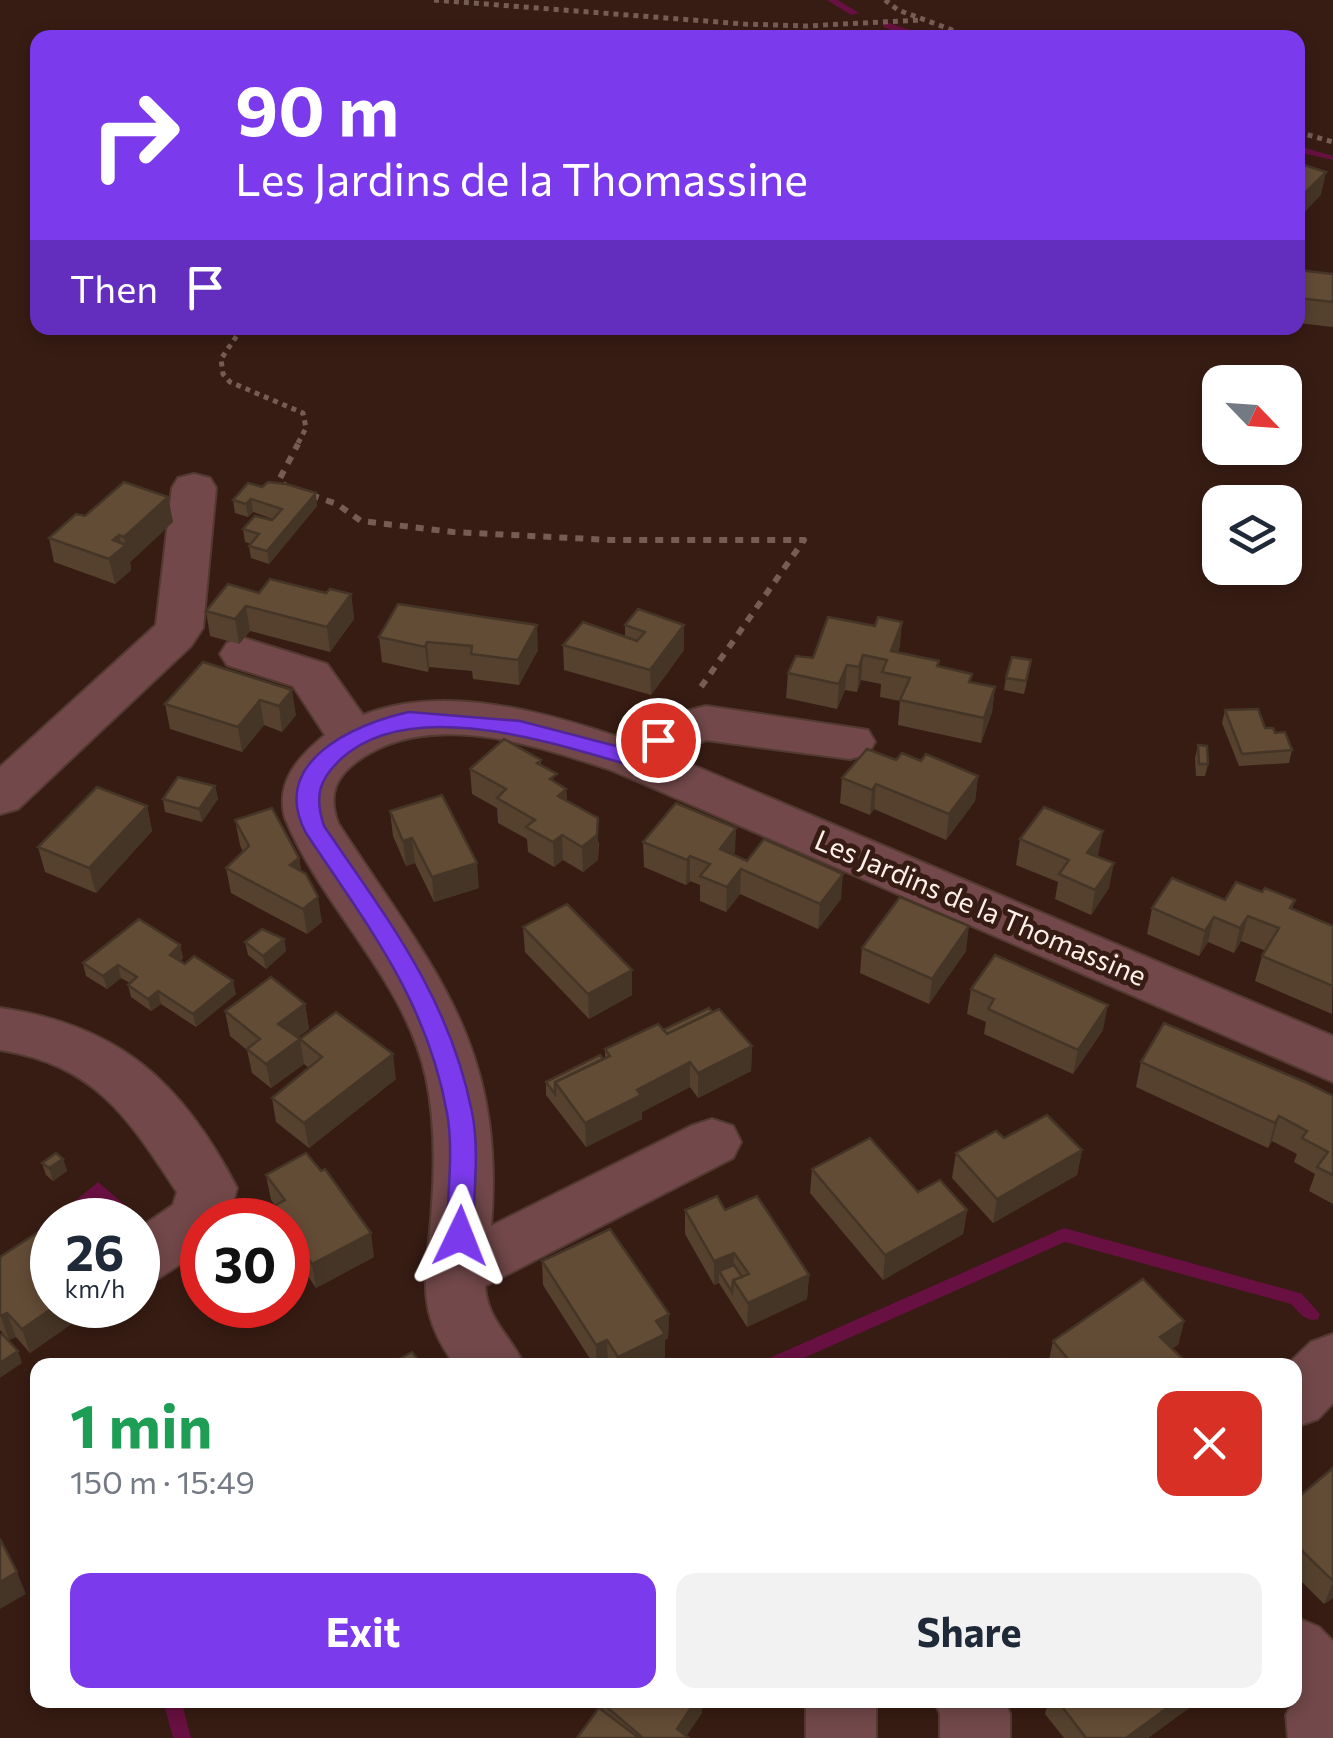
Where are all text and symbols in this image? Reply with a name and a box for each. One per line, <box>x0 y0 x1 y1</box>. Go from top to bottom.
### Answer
text: 90 m <box>235 65 399 150</box>
icon: right <box>70 70 200 200</box>
text: Les Jardins de la Thomassine <box>235 150 808 205</box>
icon: arrive <box>178 260 233 315</box>
text: Then <box>70 264 158 311</box>
north arrow <box>1202 365 1302 465</box>
map controls <box>1202 365 1302 585</box>
button: layers <box>1202 485 1302 585</box>
pin <box>616 698 701 783</box>
icon: arrive <box>631 713 686 768</box>
street label: Les Jardins de la Thomassine <box>810 822 1152 992</box>
position arrow <box>408 1184 512 1288</box>
speed limit sign: 30 <box>180 1198 310 1328</box>
text: 26 <box>65 1220 124 1281</box>
text: km/h <box>65 1273 125 1303</box>
text: 1 min <box>70 1387 212 1460</box>
button: close <box>1157 1391 1262 1496</box>
text: 150 m · 15:49 <box>70 1461 255 1501</box>
button: Exit <box>70 1573 656 1688</box>
button: Share <box>676 1573 1262 1688</box>

